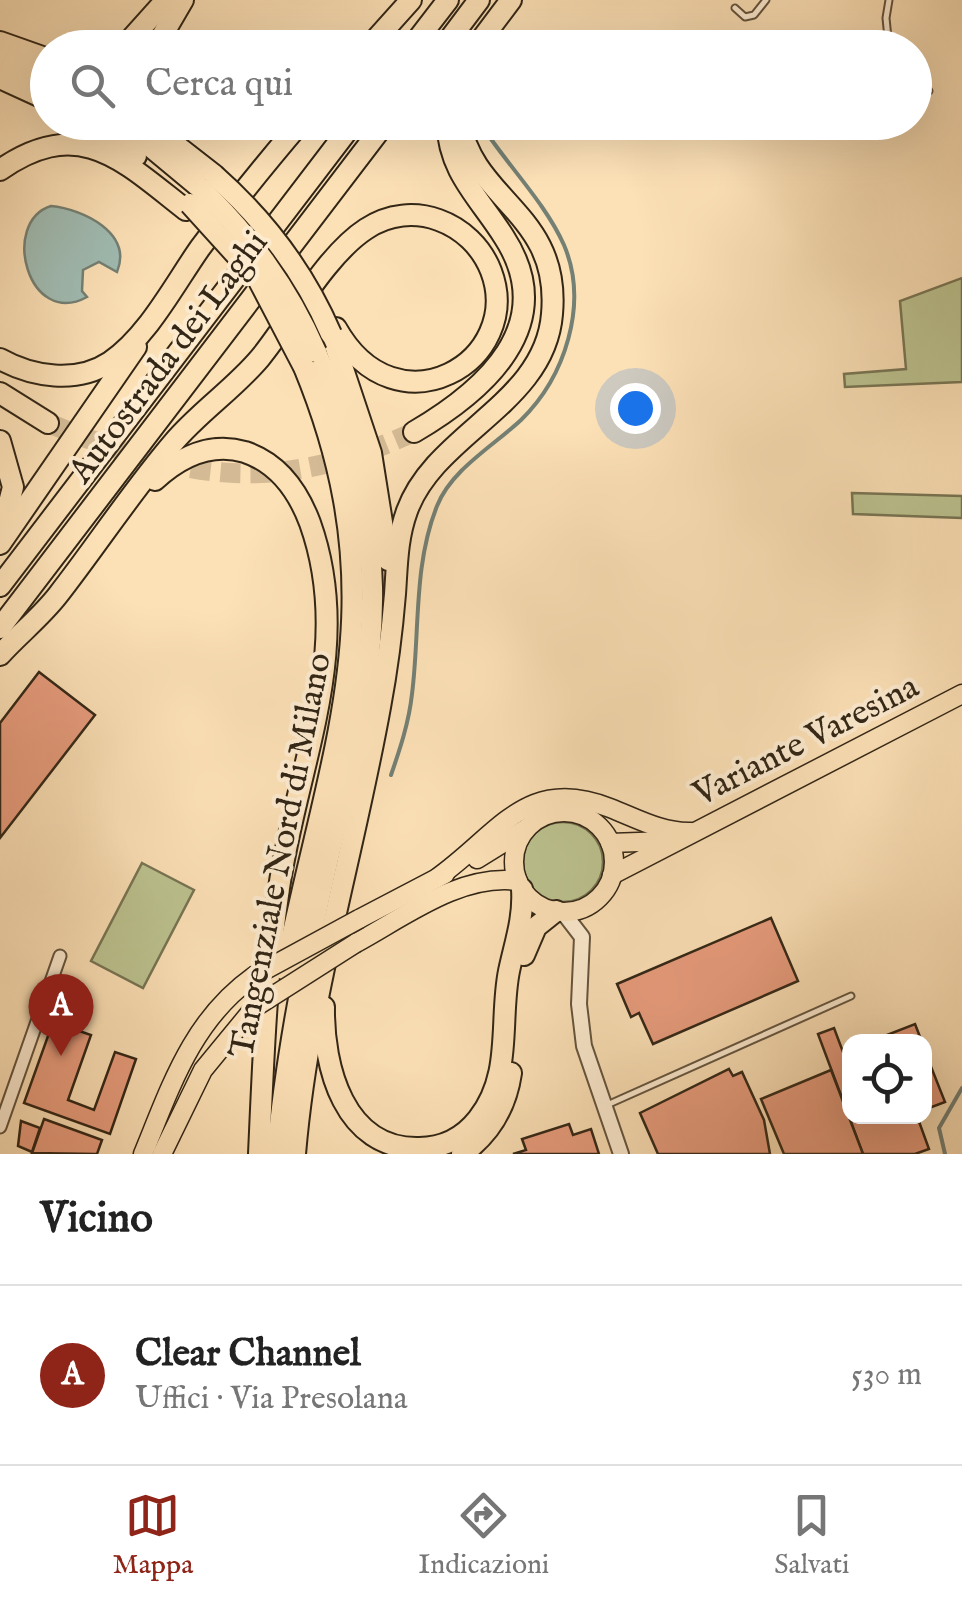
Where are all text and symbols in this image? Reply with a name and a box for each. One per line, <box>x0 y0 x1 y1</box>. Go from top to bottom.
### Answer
search box <box>30 30 932 140</box>
icon: search <box>65 58 120 113</box>
text: Cerca qui <box>145 61 293 109</box>
street label: Autostrada dei Laghi <box>59 222 279 494</box>
your location <box>610 383 661 434</box>
street label: Tangenziale Nord di Milano <box>220 649 343 1062</box>
street label: Variante Varesina <box>685 665 927 818</box>
pin: A <box>28 974 94 1056</box>
map controls <box>842 1034 932 1124</box>
button: locate <box>842 1034 932 1124</box>
text: Vicino <box>40 1193 153 1246</box>
text: Clear Channel <box>135 1331 361 1379</box>
text: A <box>62 1355 83 1396</box>
text: 530 m <box>851 1355 922 1396</box>
text: Uffici · Via Presolana <box>135 1379 408 1420</box>
tab: Mappa <box>112 1488 193 1583</box>
tab: Indicazioni <box>418 1488 549 1583</box>
tab: Salvati <box>774 1488 850 1583</box>

